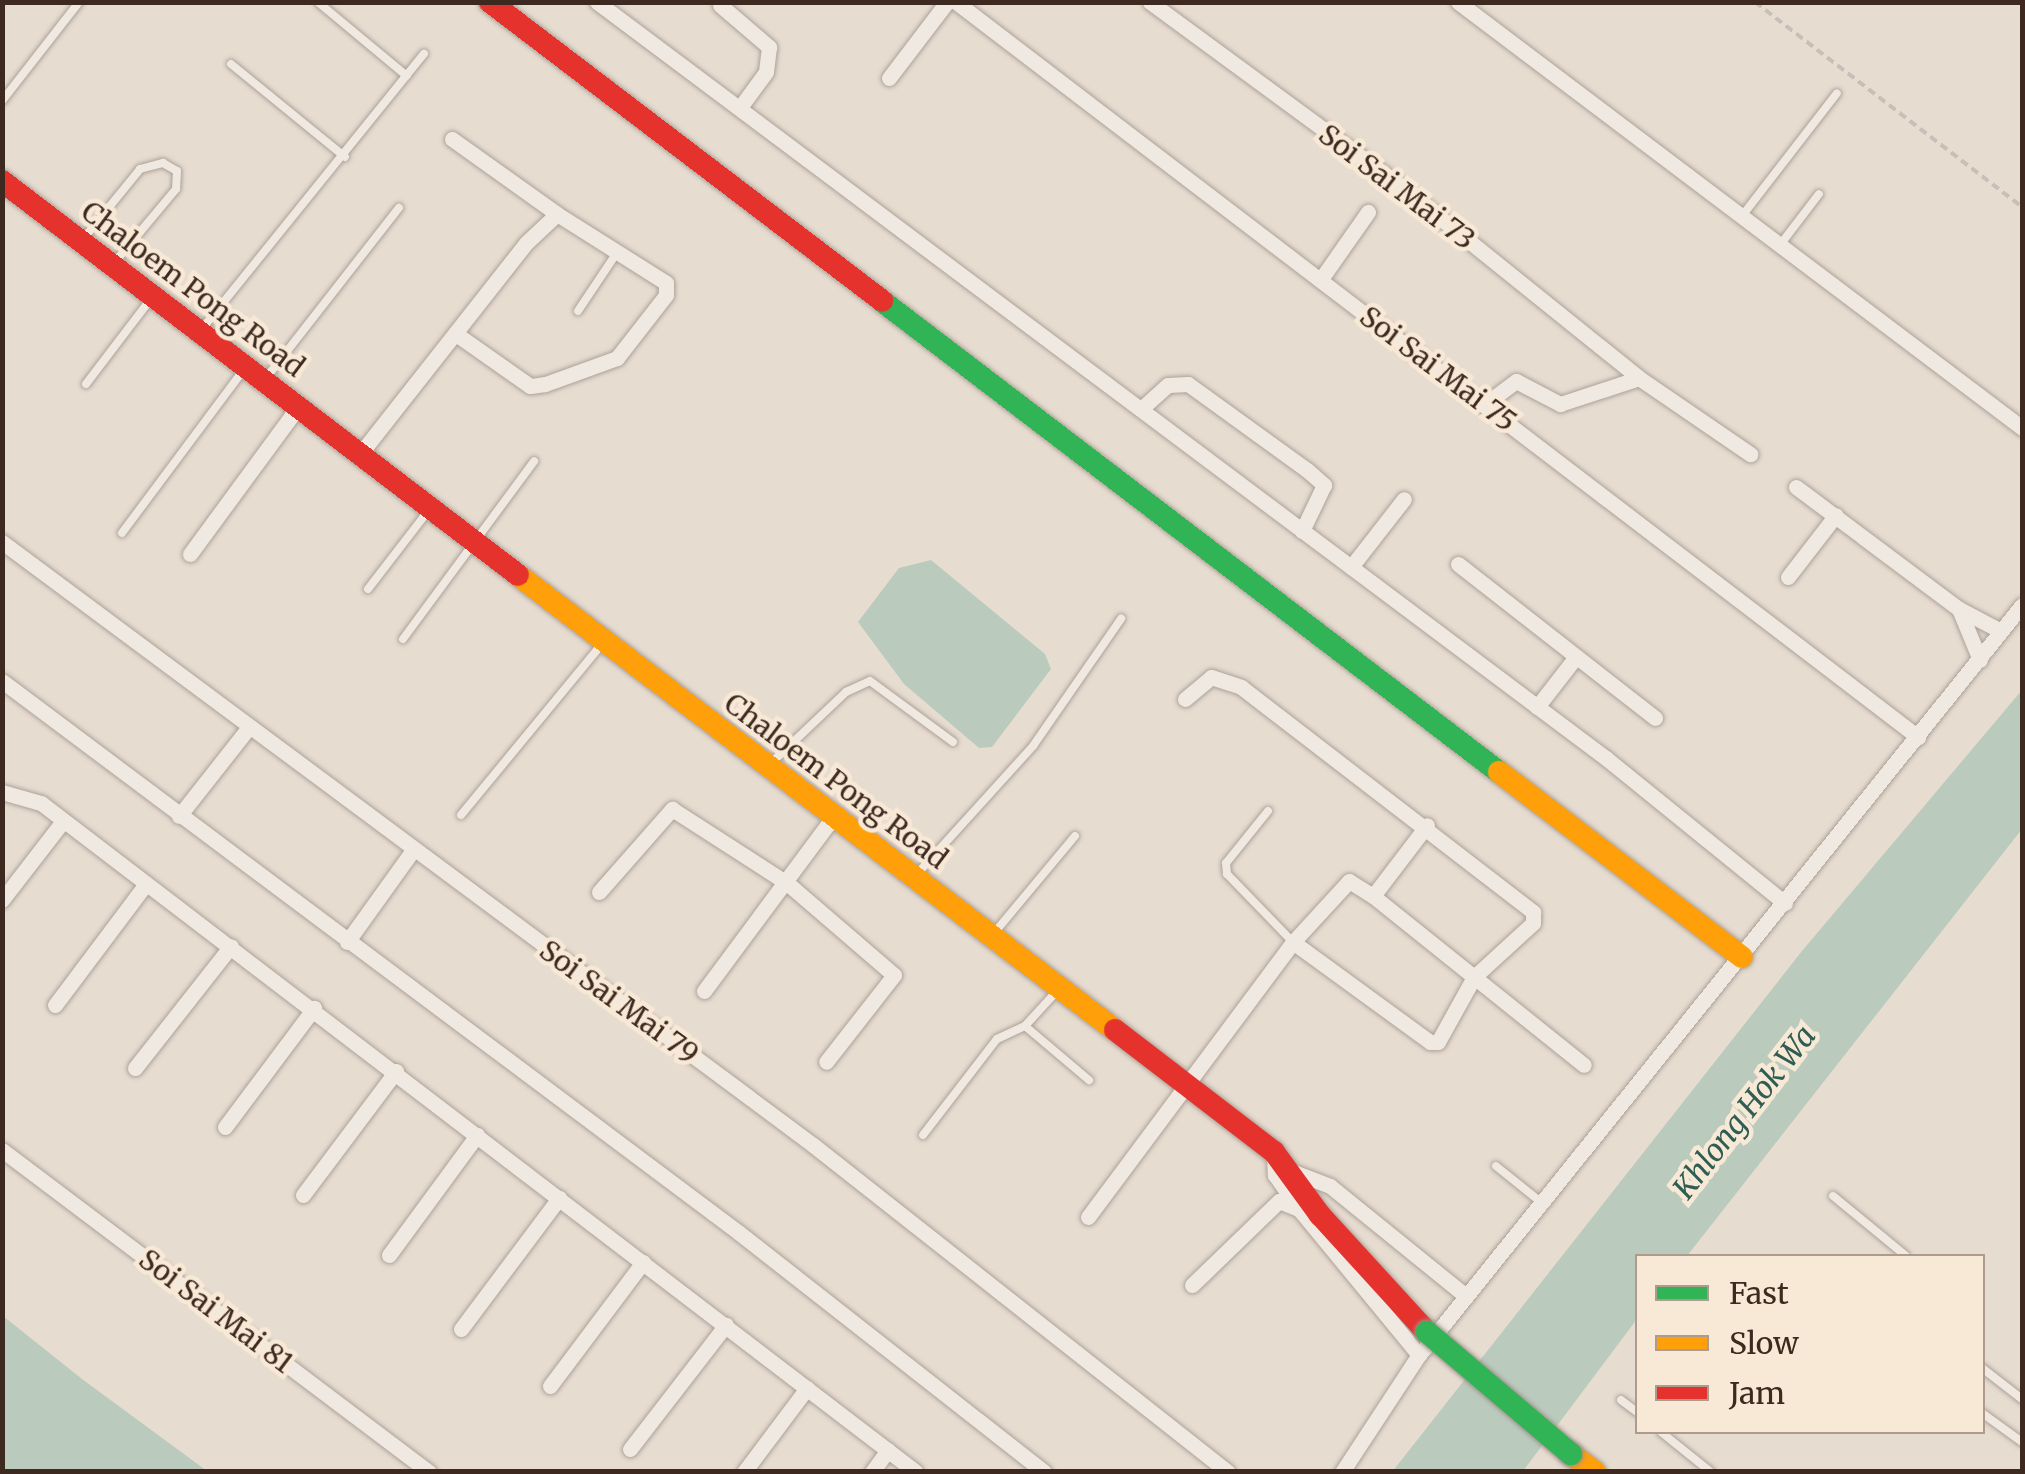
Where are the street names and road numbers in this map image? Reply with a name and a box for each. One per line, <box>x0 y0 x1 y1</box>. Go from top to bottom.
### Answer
street label: Soi Sai Mai 73 <box>1312 117 1482 257</box>
street label: Chaloem Pong Road <box>75 194 311 384</box>
street label: Soi Sai Mai 75 <box>1353 299 1523 439</box>
street label: Chaloem Pong Road <box>718 686 954 876</box>
street label: Soi Sai Mai 79 <box>533 933 705 1071</box>
street label: Soi Sai Mai 81 <box>132 1242 300 1380</box>

